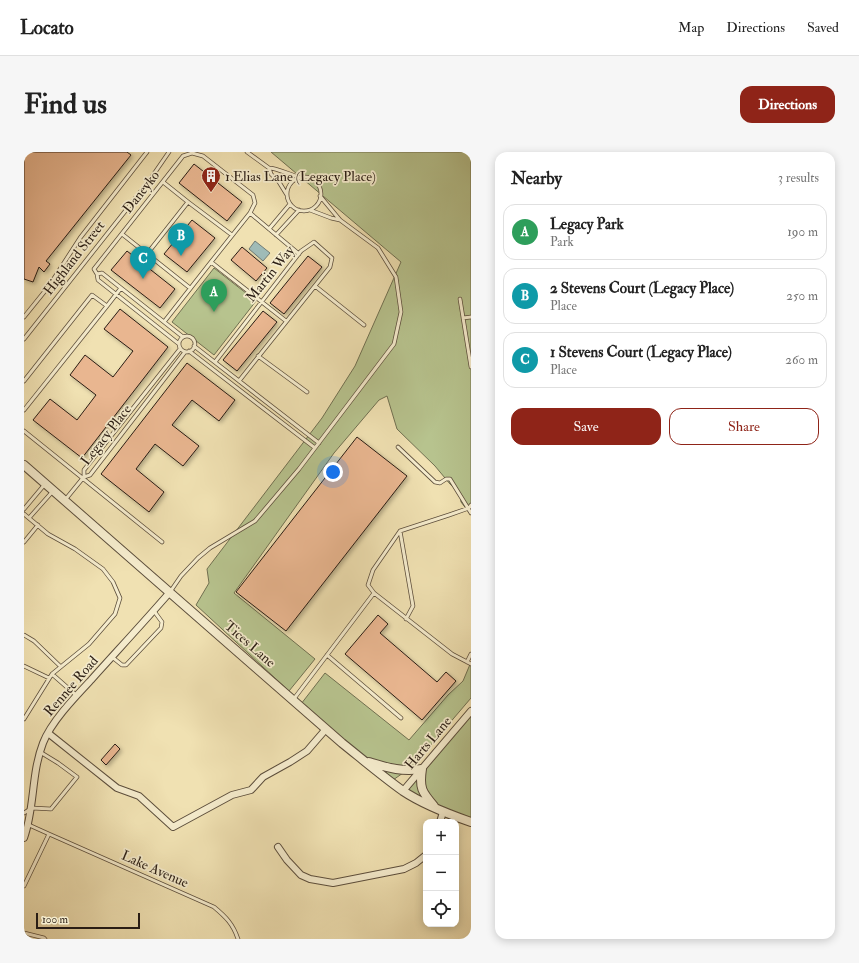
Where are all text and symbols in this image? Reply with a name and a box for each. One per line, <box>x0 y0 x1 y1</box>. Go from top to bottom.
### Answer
text: Locato <box>20 16 74 40</box>
text: Map <box>678 19 704 36</box>
text: Directions <box>726 19 785 36</box>
text: Saved <box>807 19 839 36</box>
button: Directions <box>740 86 835 123</box>
text: Find us <box>24 87 107 122</box>
building icon: 1 Elias Lane (Legacy Place) <box>200 165 222 193</box>
street label: Daneyko <box>119 167 164 217</box>
place label: 1 Elias Lane (Legacy Place) <box>225 168 376 186</box>
text: Nearby <box>511 168 562 189</box>
text: 3 results <box>778 170 819 186</box>
text: Legacy Park <box>550 215 624 234</box>
street label: Highland Street <box>40 217 109 299</box>
pin: B <box>168 223 194 256</box>
text: A <box>521 224 529 240</box>
text: 190 m <box>787 224 818 240</box>
text: Park <box>550 234 574 250</box>
street label: Martin Way <box>242 242 299 306</box>
pin: C <box>130 246 156 279</box>
pin: A <box>201 279 227 312</box>
text: 2 Stevens Court (Legacy Place) <box>550 279 734 298</box>
text: B <box>521 288 529 304</box>
text: 250 m <box>786 288 818 304</box>
text: Place <box>550 298 577 314</box>
text: 1 Stevens Court (Legacy Place) <box>550 343 732 362</box>
text: C <box>520 352 530 368</box>
text: 260 m <box>785 352 818 368</box>
text: Place <box>550 362 577 378</box>
street label: Legacy Place <box>77 401 136 469</box>
button: Save <box>511 408 661 445</box>
button: Share <box>669 408 819 445</box>
your location <box>323 462 343 482</box>
street label: Tices Lane <box>221 617 279 671</box>
street label: Rennee Road <box>40 652 102 720</box>
street label: Harts Lane <box>401 713 455 773</box>
map controls <box>423 819 459 927</box>
button: + <box>423 819 459 855</box>
street label: Lake Avenue <box>119 847 191 891</box>
button: − <box>423 855 459 891</box>
button: locate <box>423 891 459 927</box>
scale bar <box>36 911 140 930</box>
text: 100 m <box>42 913 68 926</box>

